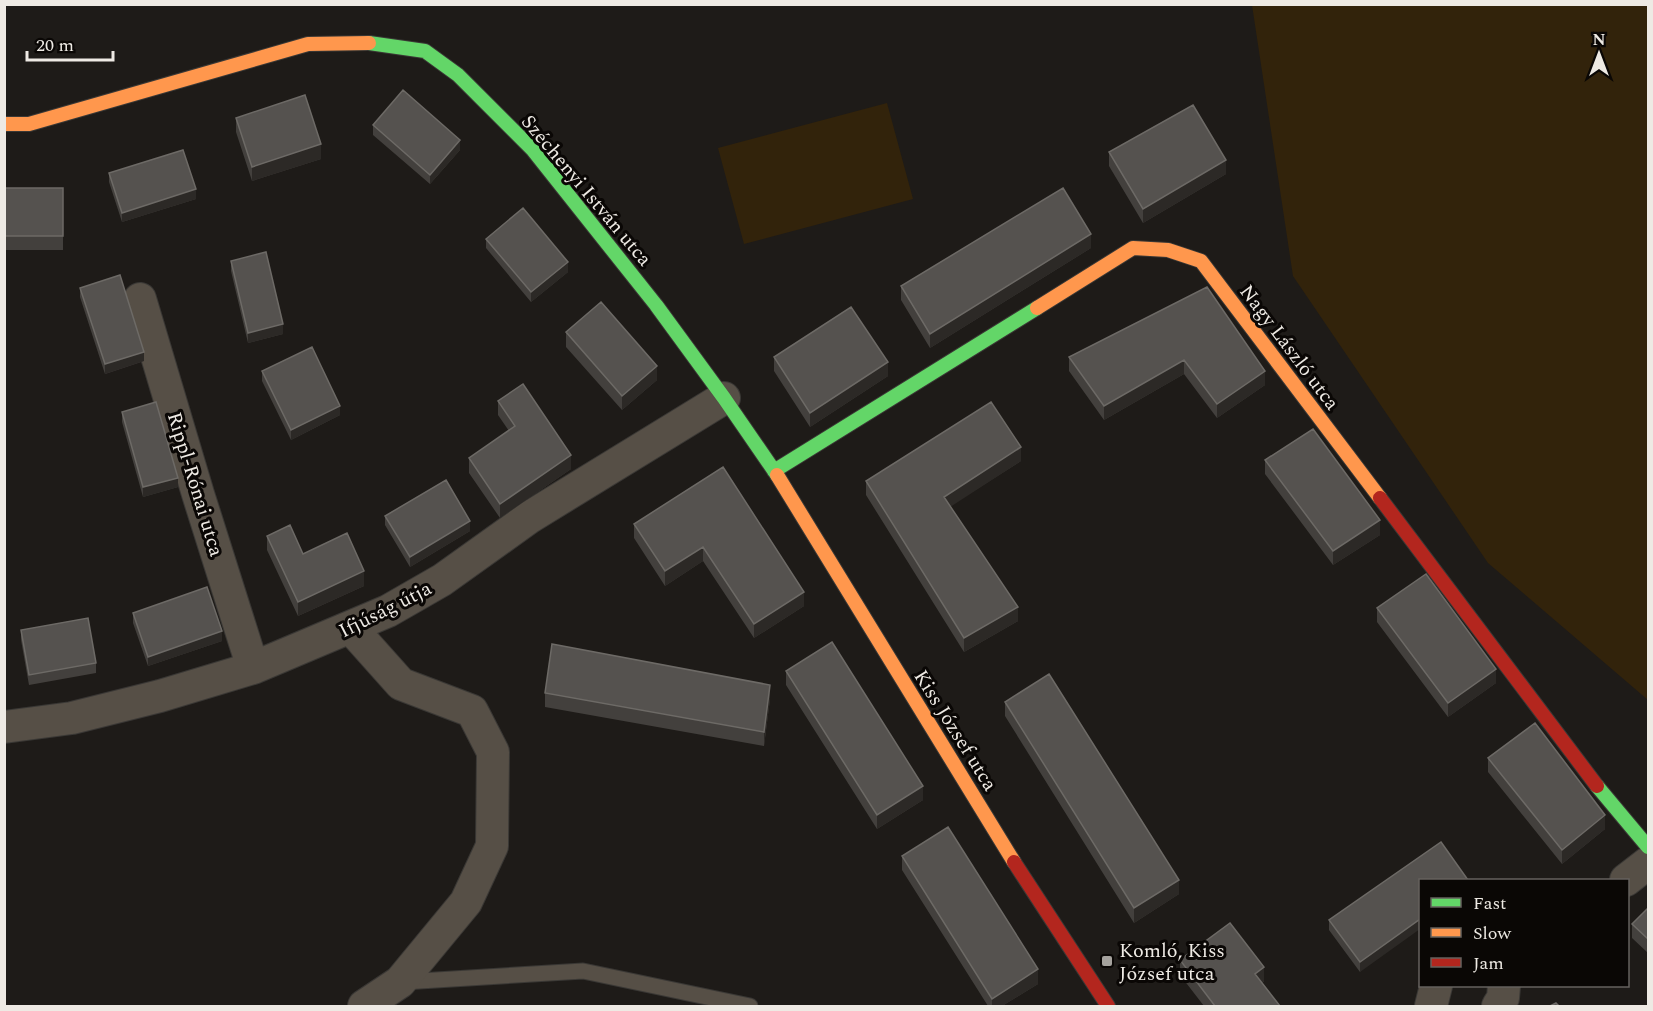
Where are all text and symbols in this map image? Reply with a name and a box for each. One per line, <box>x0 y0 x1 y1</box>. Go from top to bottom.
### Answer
scale bar <box>27 24 112 62</box>
north arrow <box>1569 24 1629 84</box>
text: N <box>1592 28 1606 52</box>
text: 20 m <box>36 32 74 59</box>
street label: Széchenyi István utca <box>514 108 659 273</box>
street label: Nagy László utca <box>1232 278 1347 417</box>
street label: Rippl-Rónai utca <box>159 408 231 561</box>
street label: Ifjúság útja <box>334 574 437 646</box>
street label: Kiss József utca <box>906 664 1005 797</box>
legend <box>1419 879 1629 987</box>
text: Fast <box>1473 890 1506 917</box>
text: Slow <box>1473 920 1512 947</box>
place label: Komló, Kiss József utca <box>1119 936 1225 989</box>
text: Jam <box>1473 950 1504 977</box>
marker: Komló, Kiss József utca <box>1100 954 1114 968</box>

